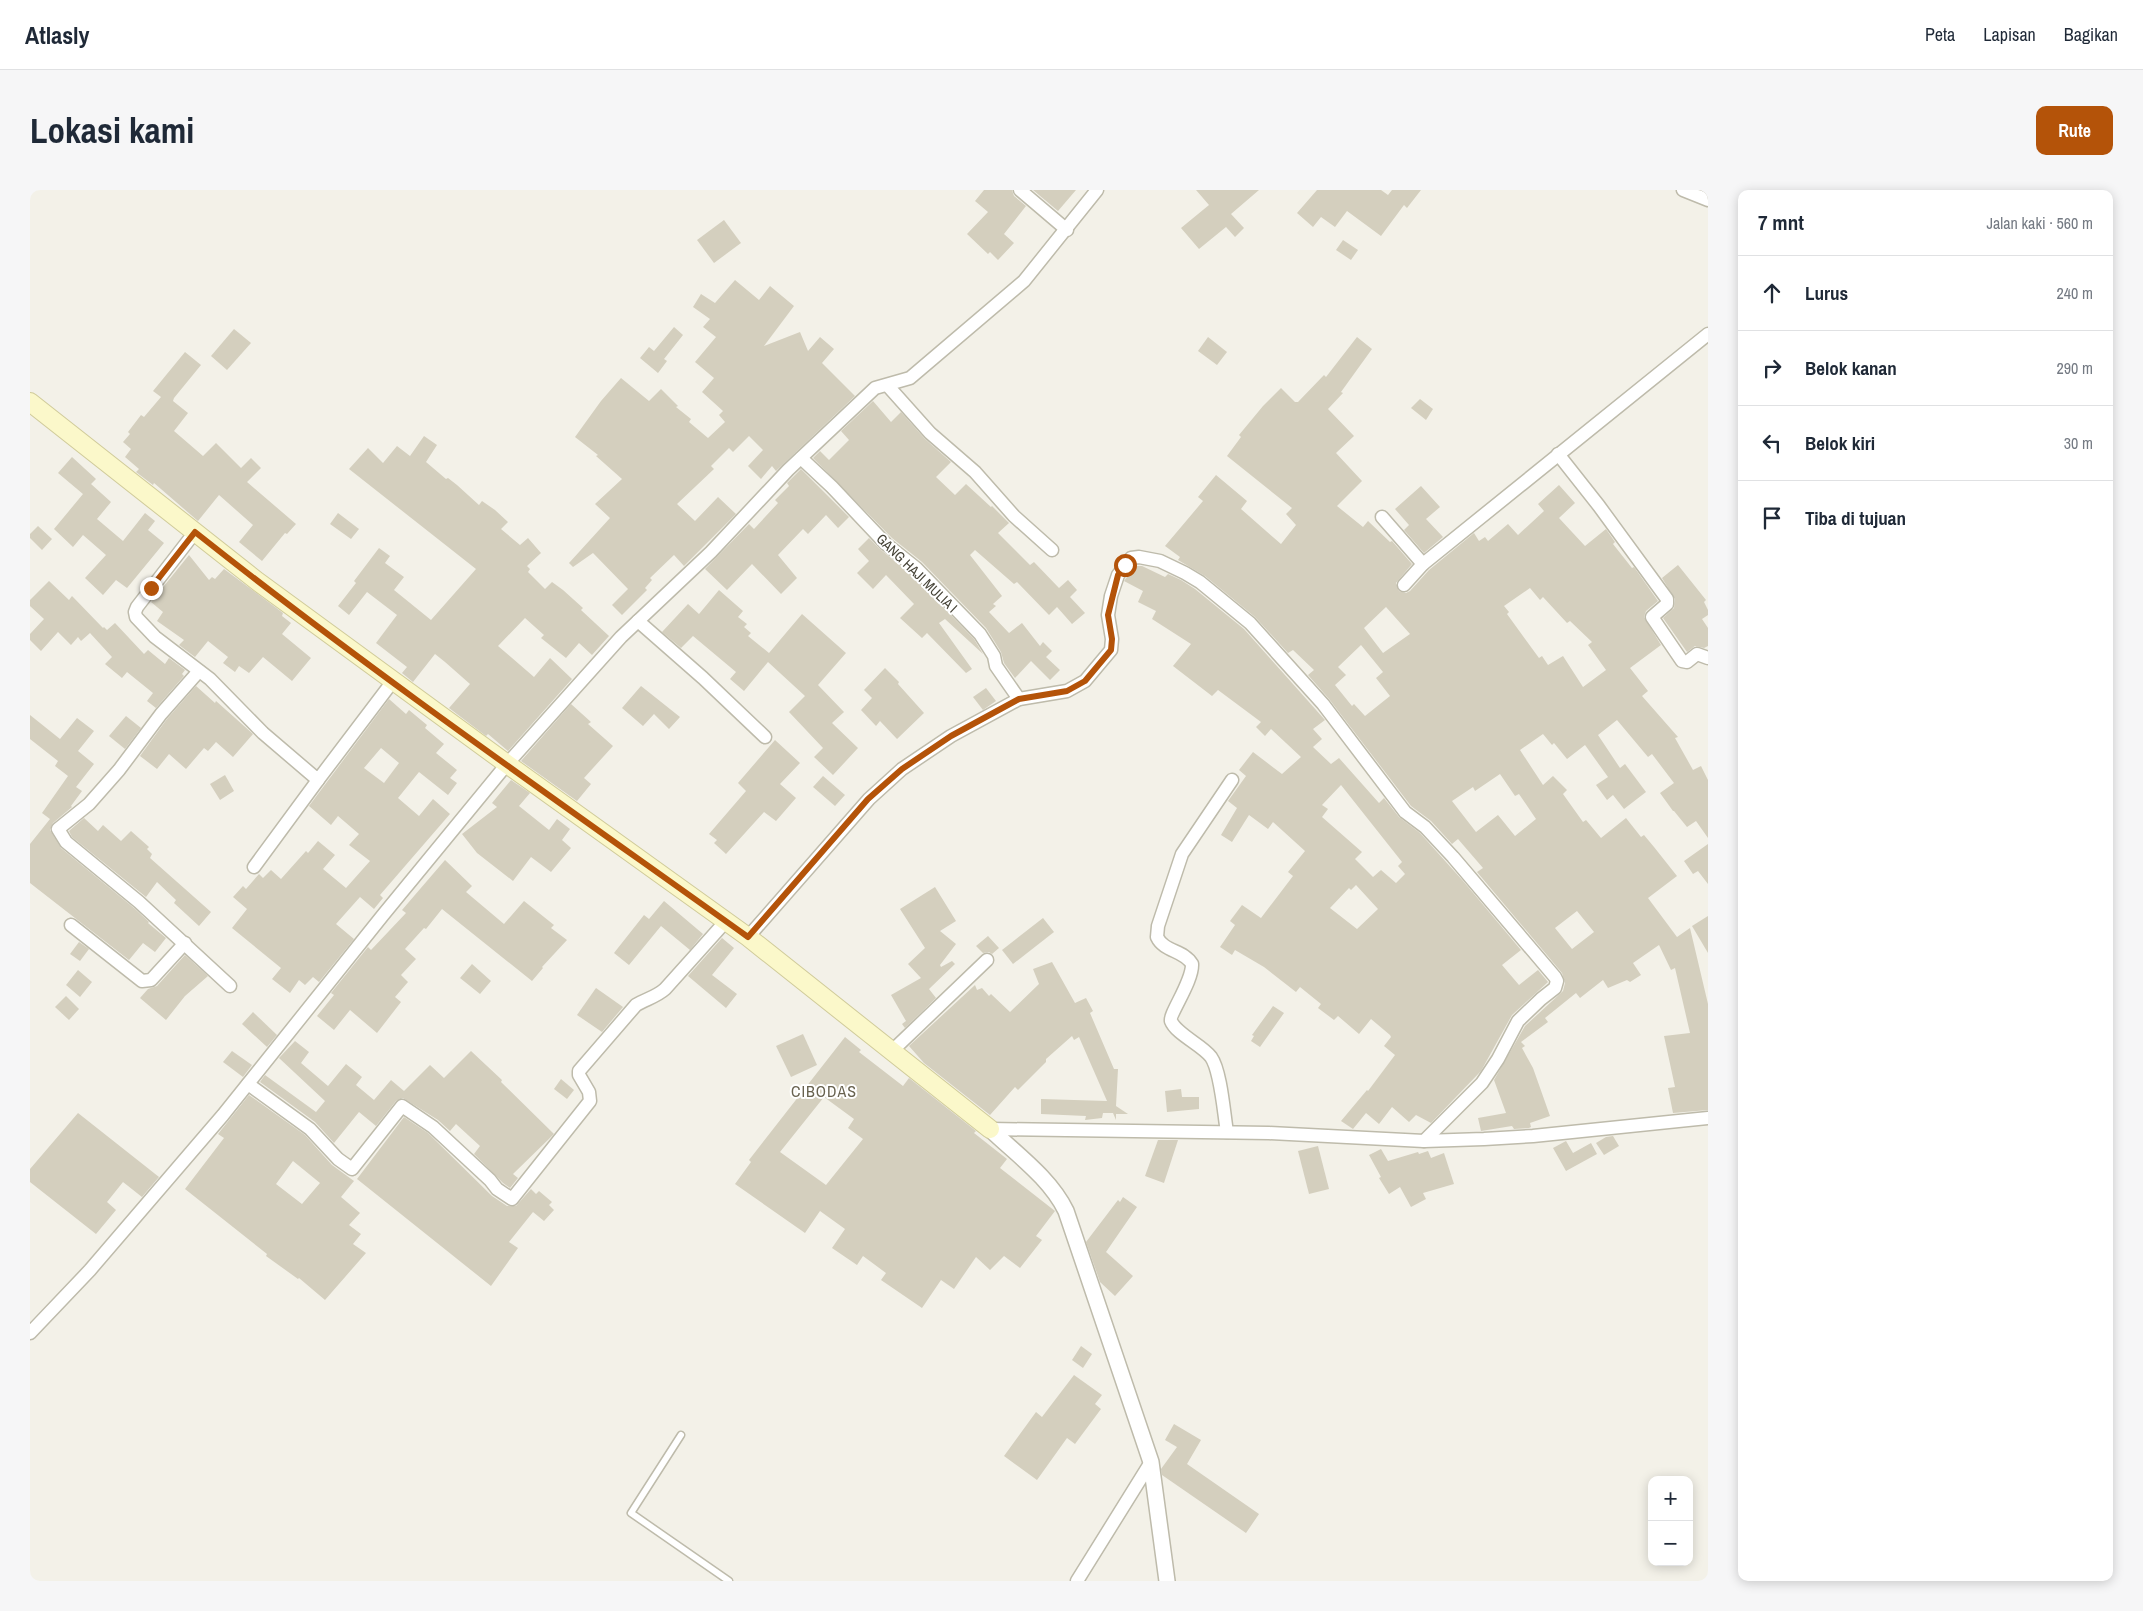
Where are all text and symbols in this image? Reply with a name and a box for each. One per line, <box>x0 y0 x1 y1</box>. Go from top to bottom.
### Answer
text: Atlasly <box>25 19 90 51</box>
text: Peta <box>1925 22 1955 47</box>
text: Lapisan <box>1983 22 2036 47</box>
text: Bagikan <box>2064 22 2118 47</box>
button: Rute <box>2036 106 2113 155</box>
text: Lokasi kami <box>30 107 194 154</box>
text: 7 mnt <box>1758 208 1804 237</box>
text: Jalan kaki · 560 m <box>1987 212 2093 234</box>
icon: ahead <box>1758 279 1786 307</box>
text: Lurus <box>1805 280 1848 306</box>
text: 240 m <box>2057 282 2093 304</box>
icon: right <box>1758 354 1786 382</box>
text: Belok kanan <box>1805 355 1897 381</box>
text: 290 m <box>2057 357 2093 379</box>
icon: left <box>1758 429 1786 457</box>
text: Belok kiri <box>1805 430 1875 456</box>
text: 30 m <box>2064 432 2093 454</box>
icon: arrive <box>1758 504 1786 532</box>
text: Tiba di tujuan <box>1805 505 1906 531</box>
street label: GANG HAJI MULIA I <box>873 530 961 616</box>
route start <box>1114 554 1137 577</box>
route end <box>140 577 163 600</box>
district label: CIBODAS <box>791 1080 857 1102</box>
map controls <box>1648 1476 1693 1566</box>
button: + <box>1648 1476 1693 1521</box>
button: − <box>1648 1521 1693 1566</box>

